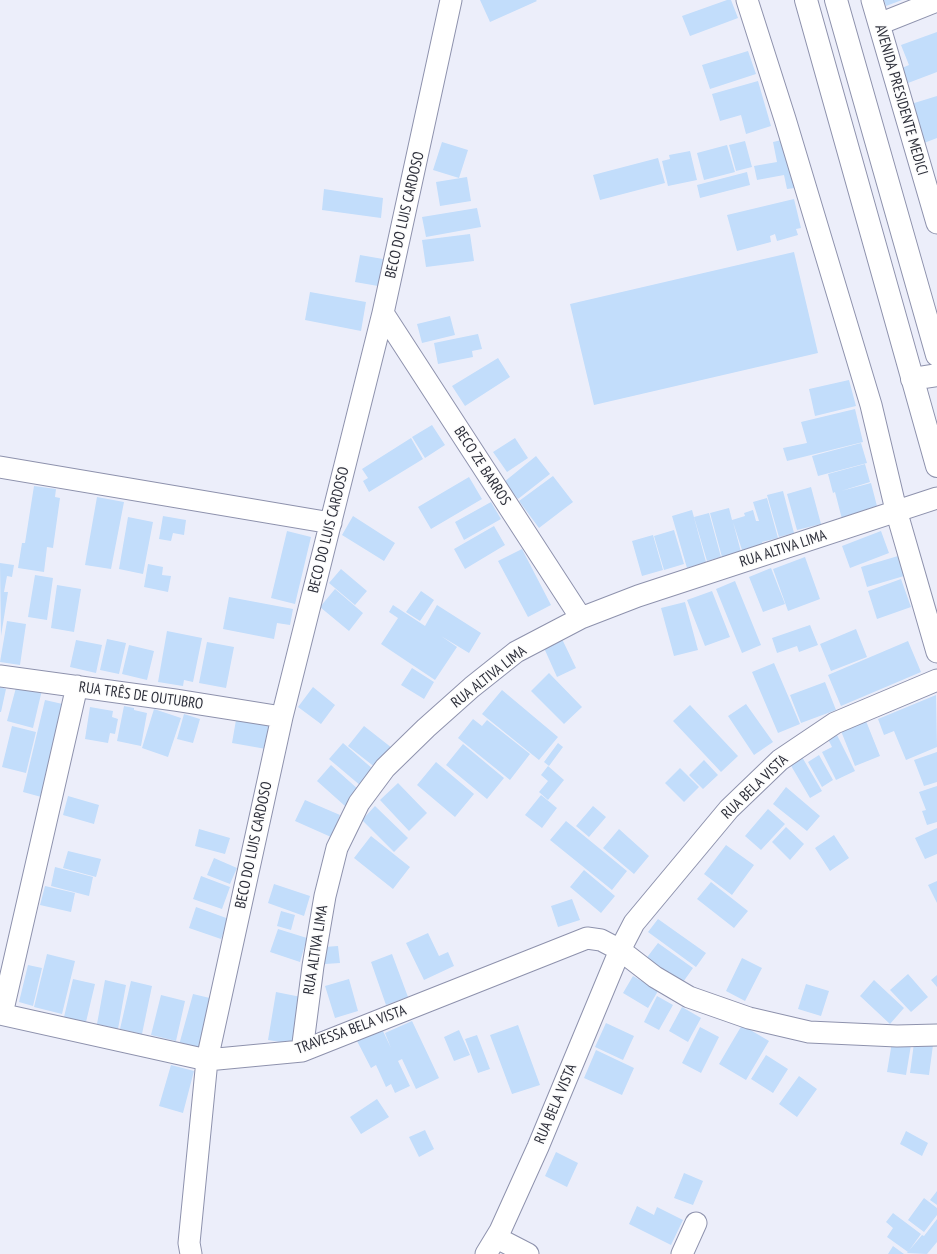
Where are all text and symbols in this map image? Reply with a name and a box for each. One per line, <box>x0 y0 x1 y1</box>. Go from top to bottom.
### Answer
street label: AVENIDA PRESIDENTE MEDICI <box>871 23 931 177</box>
street label: BECO DO LUIS CARDOSO <box>382 150 428 280</box>
street label: BECO ZE BARROS <box>450 423 514 509</box>
street label: BECO DO LUIS CARDOSO <box>305 465 353 595</box>
street label: RUA ALTIVA LIMA <box>737 526 829 572</box>
street label: RUA ALTIVA LIMA <box>448 642 530 712</box>
street label: RUA TRÊS DE OUTUBRO <box>78 678 204 714</box>
street label: RUA BELA VISTA <box>718 751 792 823</box>
street label: BECO DO LUIS CARDOSO <box>232 780 276 910</box>
street label: RUA ALTIVA LIMA <box>300 904 332 996</box>
street label: TRAVESSA BELA VISTA <box>293 1002 409 1058</box>
street label: RUA BELA VISTA <box>531 1061 581 1147</box>

